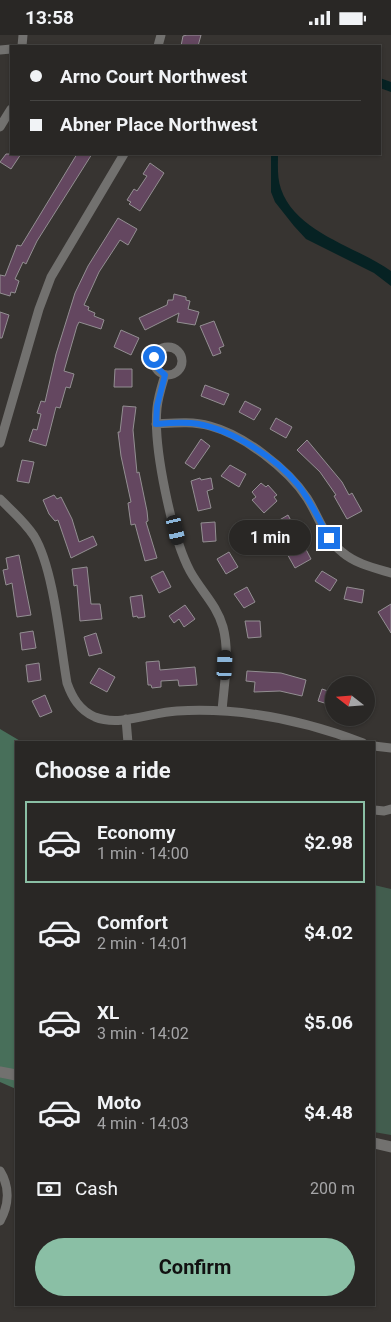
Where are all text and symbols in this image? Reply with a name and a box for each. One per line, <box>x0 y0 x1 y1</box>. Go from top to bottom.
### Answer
text: 13:58 <box>25 6 74 29</box>
text: Arno Court Northwest <box>60 65 247 88</box>
text: Abner Place Northwest <box>60 113 257 136</box>
route start <box>143 346 165 368</box>
car <box>165 514 186 546</box>
callout: 1 min <box>229 521 312 555</box>
route end <box>318 527 340 549</box>
text: 1 min <box>250 528 290 547</box>
car <box>216 650 233 680</box>
north arrow <box>325 676 375 726</box>
map controls <box>325 676 375 726</box>
text: Choose a ride <box>35 758 171 783</box>
icon: car <box>37 820 82 865</box>
text: Economy <box>97 821 176 844</box>
text: $2.98 <box>304 831 353 854</box>
text: 1 min · 14:00 <box>97 844 189 863</box>
icon: car <box>37 910 82 955</box>
text: Comfort <box>97 911 168 934</box>
text: $4.02 <box>304 921 353 944</box>
text: 2 min · 14:01 <box>97 934 189 953</box>
icon: car <box>37 1000 82 1045</box>
text: XL <box>97 1001 119 1024</box>
text: $5.06 <box>304 1011 353 1034</box>
text: 3 min · 14:02 <box>97 1024 189 1043</box>
icon: car <box>37 1090 82 1135</box>
text: Moto <box>97 1091 141 1114</box>
text: $4.48 <box>304 1101 353 1124</box>
text: 4 min · 14:03 <box>97 1114 189 1133</box>
icon: cash <box>35 1175 63 1203</box>
text: Cash <box>75 1177 118 1200</box>
text: 200 m <box>310 1179 355 1198</box>
button: Confirm <box>35 1238 355 1296</box>

